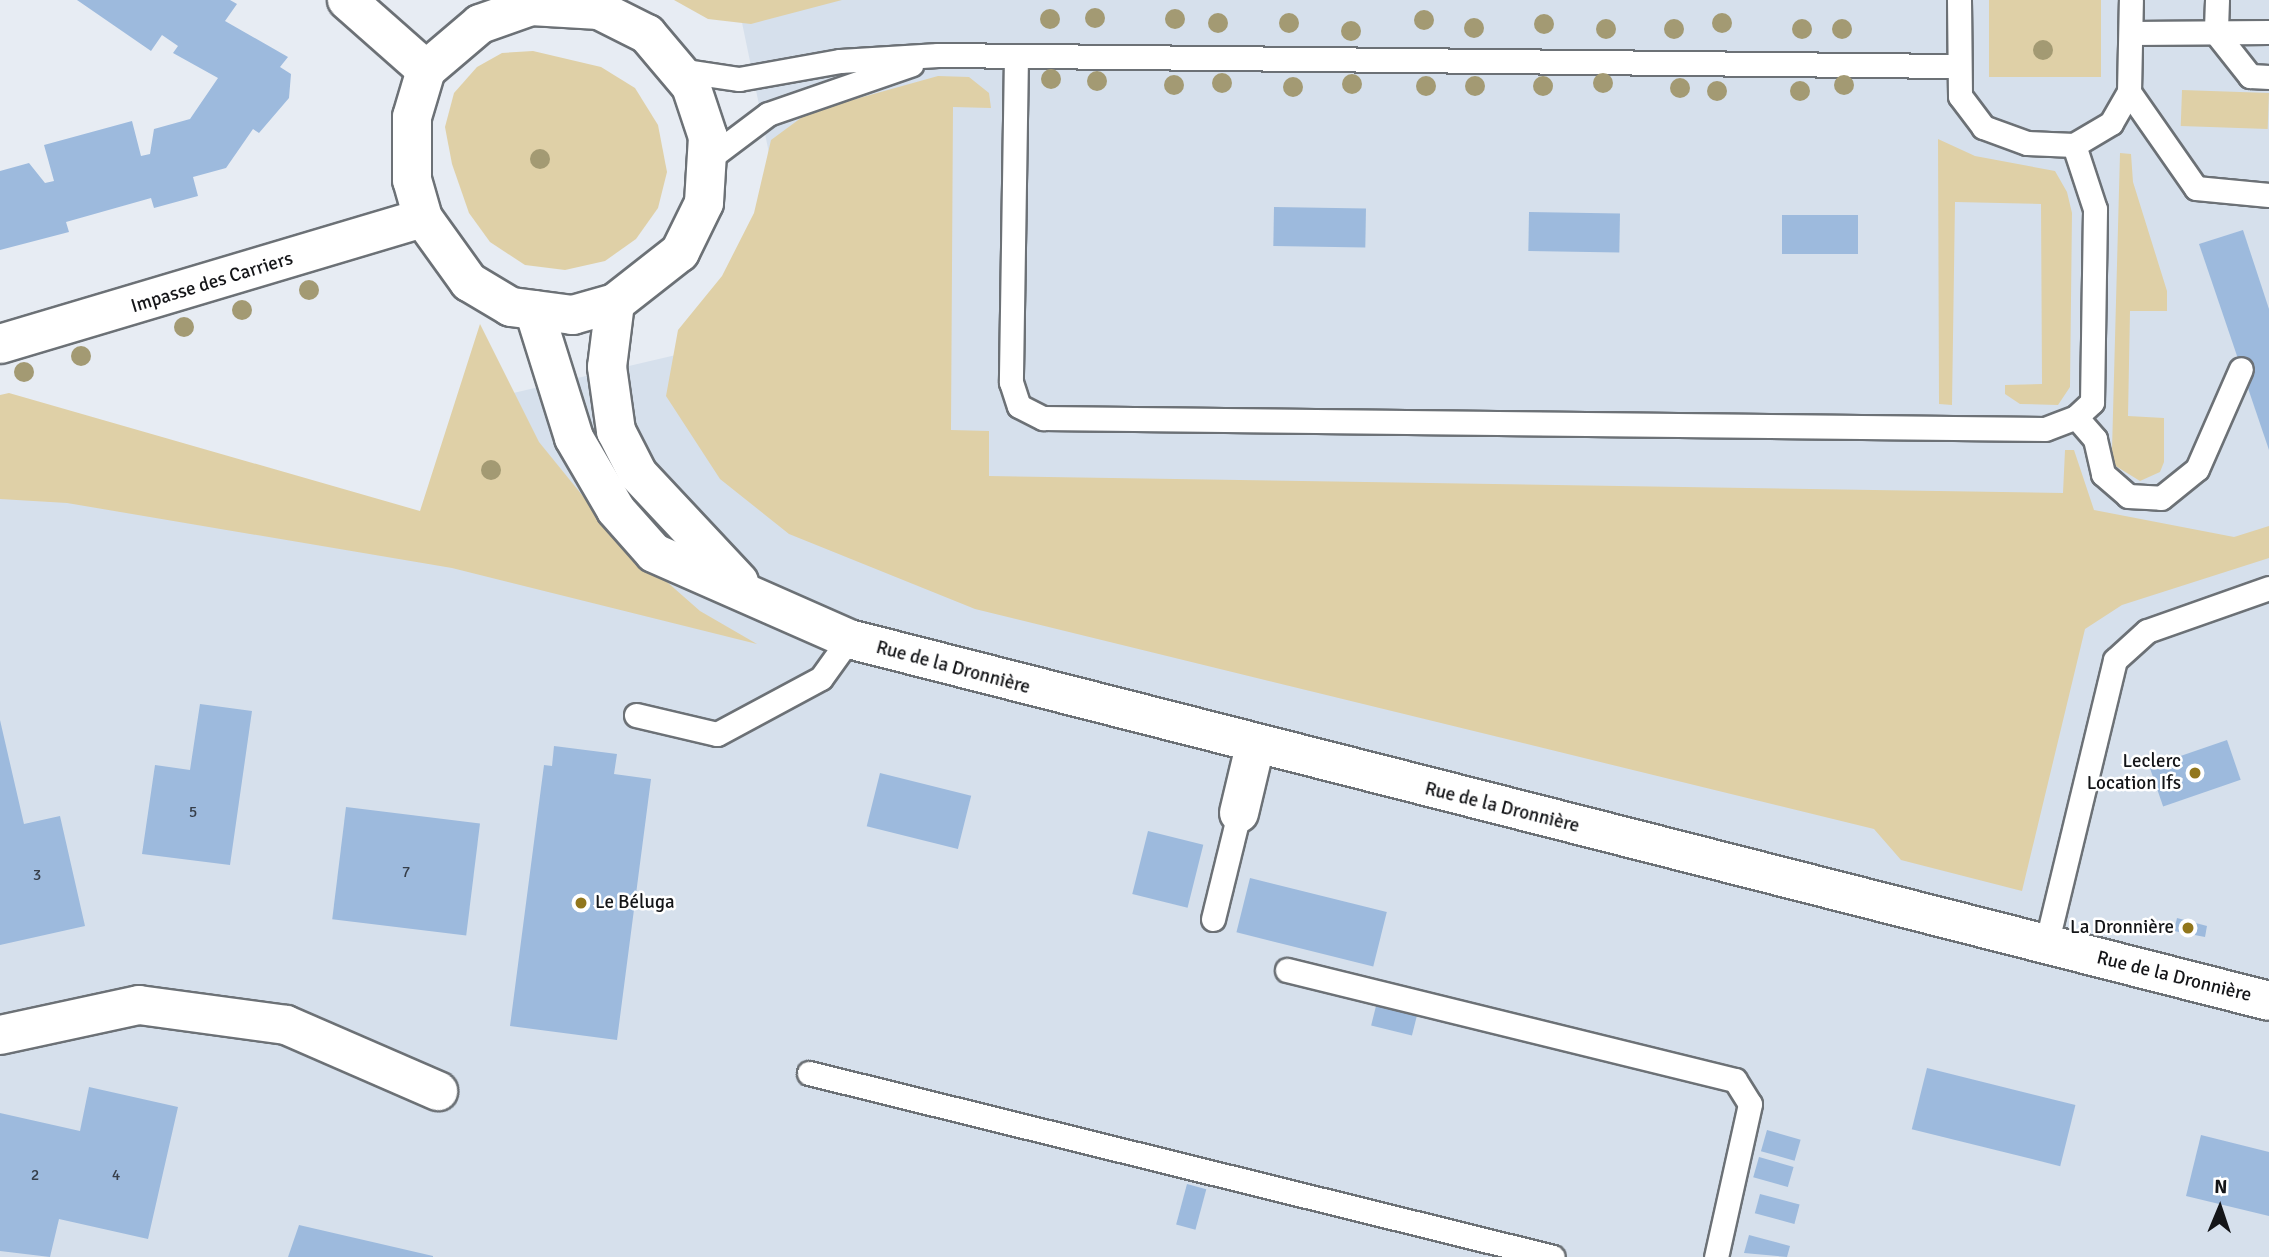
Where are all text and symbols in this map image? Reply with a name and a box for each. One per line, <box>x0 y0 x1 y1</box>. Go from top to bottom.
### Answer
street label: Impasse des Carriers <box>128 248 296 318</box>
street label: Rue de la Dronnière <box>873 636 1033 700</box>
place label: Leclerc Location Ifs <box>2087 751 2181 795</box>
marker: Leclerc Location Ifs <box>2187 765 2203 781</box>
street label: Rue de la Dronnière <box>1422 778 1582 838</box>
house number: 5 <box>189 802 197 822</box>
house number: 7 <box>402 862 410 882</box>
house number: 3 <box>33 865 41 885</box>
place label: Le Béluga <box>595 892 675 914</box>
marker: Le Béluga <box>573 895 589 911</box>
place label: La Dronnière <box>2070 917 2174 939</box>
marker: La Dronnière <box>2180 920 2196 936</box>
street label: Rue de la Dronnière <box>2094 947 2254 1007</box>
house number: 2 <box>31 1165 39 1185</box>
house number: 4 <box>112 1165 120 1185</box>
north arrow <box>2185 1173 2255 1243</box>
text: N <box>2214 1175 2228 1199</box>

